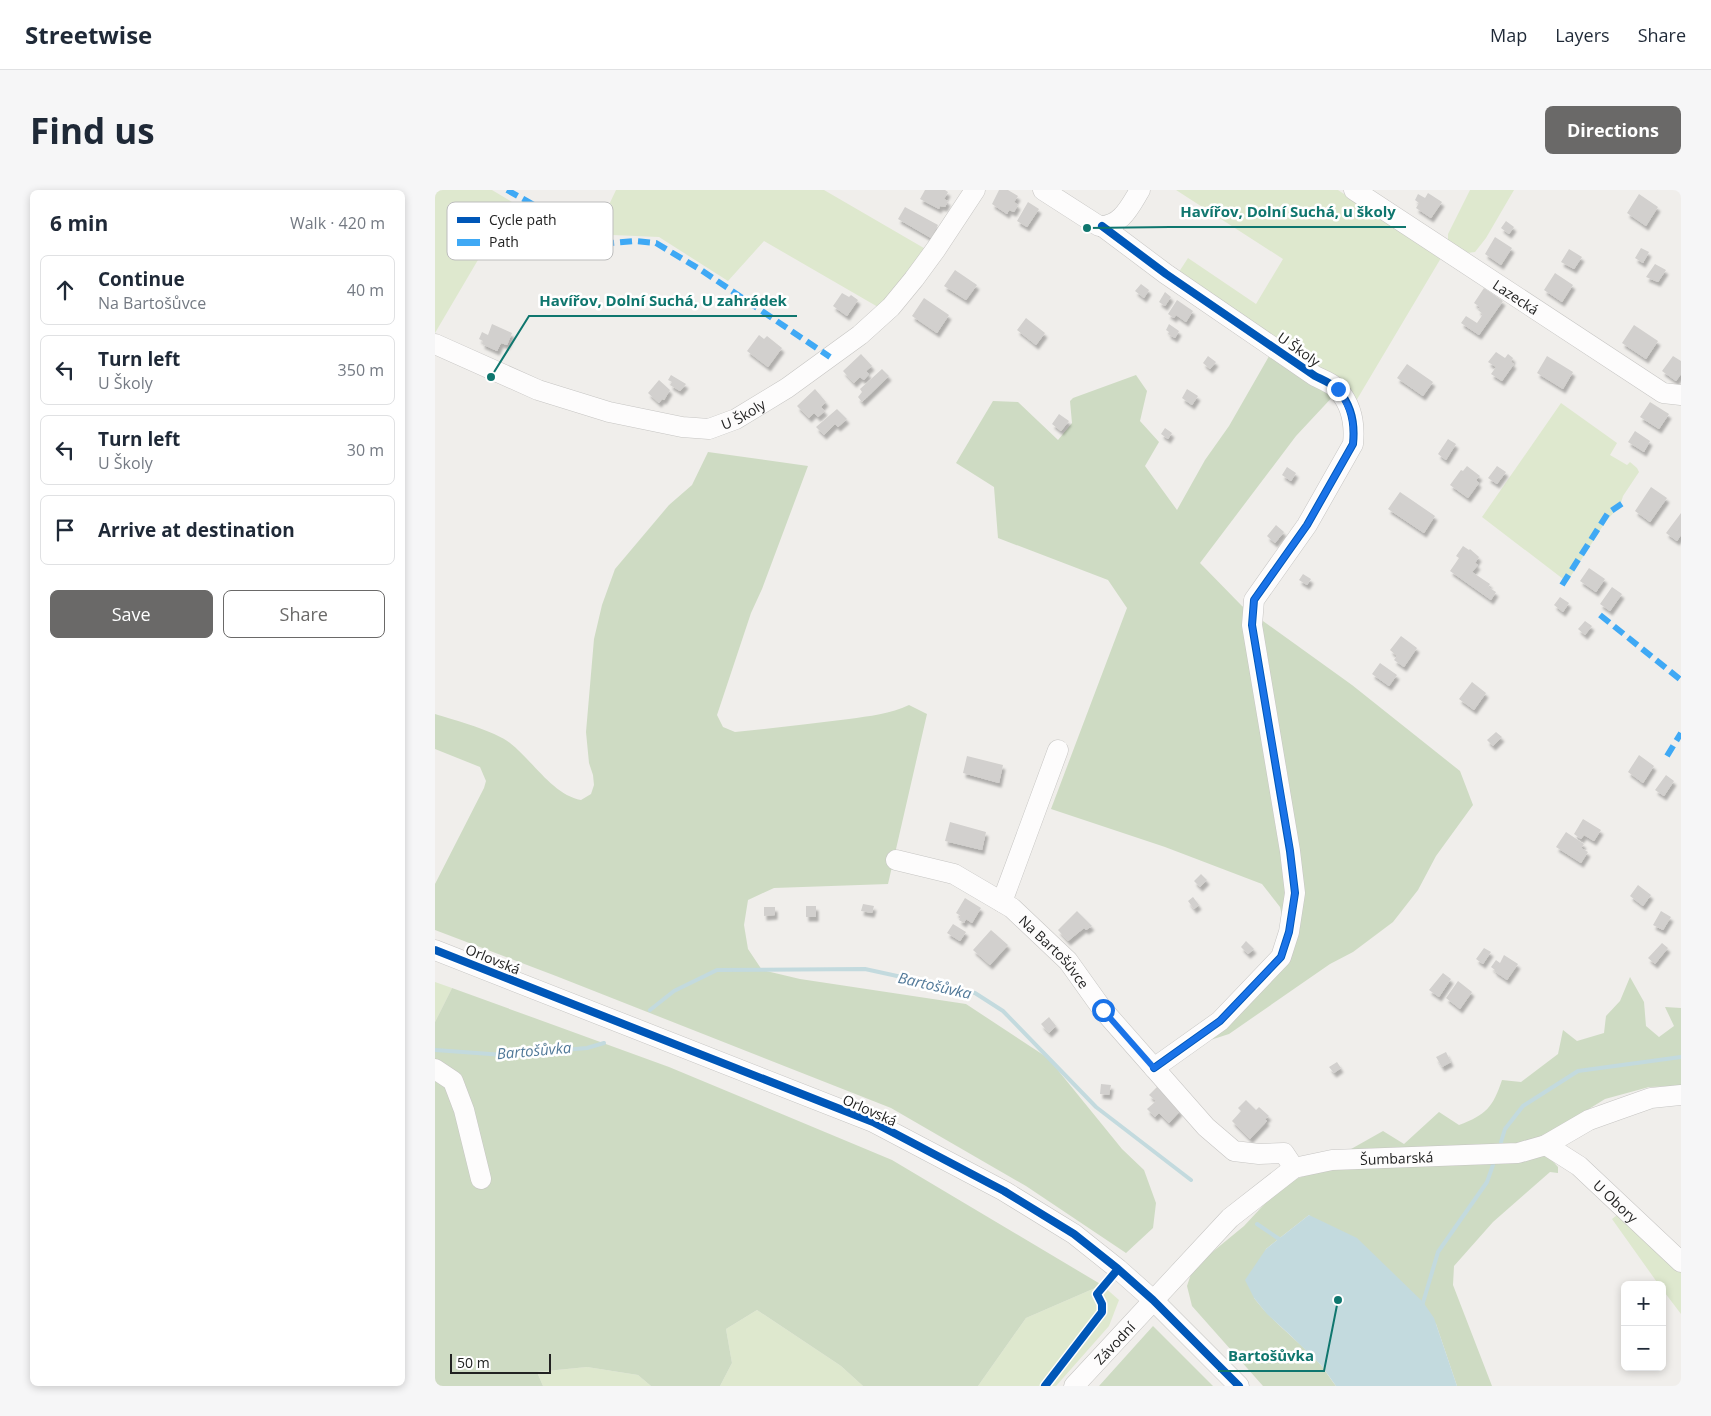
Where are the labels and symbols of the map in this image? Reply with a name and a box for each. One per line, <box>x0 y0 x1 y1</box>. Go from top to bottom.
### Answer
callout: Havířov, Dolní Suchá, u školy <box>1170 197 1406 227</box>
text: Havířov, Dolní Suchá, u školy <box>1180 201 1396 221</box>
legend <box>447 202 613 260</box>
text: Cycle path <box>489 210 557 229</box>
text: Path <box>489 232 519 251</box>
street label: Lazecká <box>1489 274 1543 319</box>
callout: Havířov, Dolní Suchá, U zahrádek <box>529 286 797 316</box>
text: Havířov, Dolní Suchá, U zahrádek <box>539 290 788 310</box>
street label: U Školy <box>1274 327 1325 371</box>
route end <box>1327 378 1350 401</box>
street label: U Školy <box>718 394 769 433</box>
street label: Na Bartošůvce <box>1015 911 1094 992</box>
street label: Orlovská <box>463 939 523 979</box>
water label: Bartošůvka <box>896 967 974 1003</box>
route start <box>1092 999 1115 1022</box>
water label: Bartošůvka <box>496 1037 573 1063</box>
street label: Orlovská <box>840 1090 900 1130</box>
street label: Šumbarská <box>1360 1147 1434 1168</box>
street label: U Obory <box>1590 1175 1643 1227</box>
street label: Závodní <box>1090 1317 1139 1368</box>
callout: Bartošůvka <box>1218 1341 1324 1371</box>
text: Bartošůvka <box>1228 1345 1314 1365</box>
scale bar <box>450 1351 551 1374</box>

